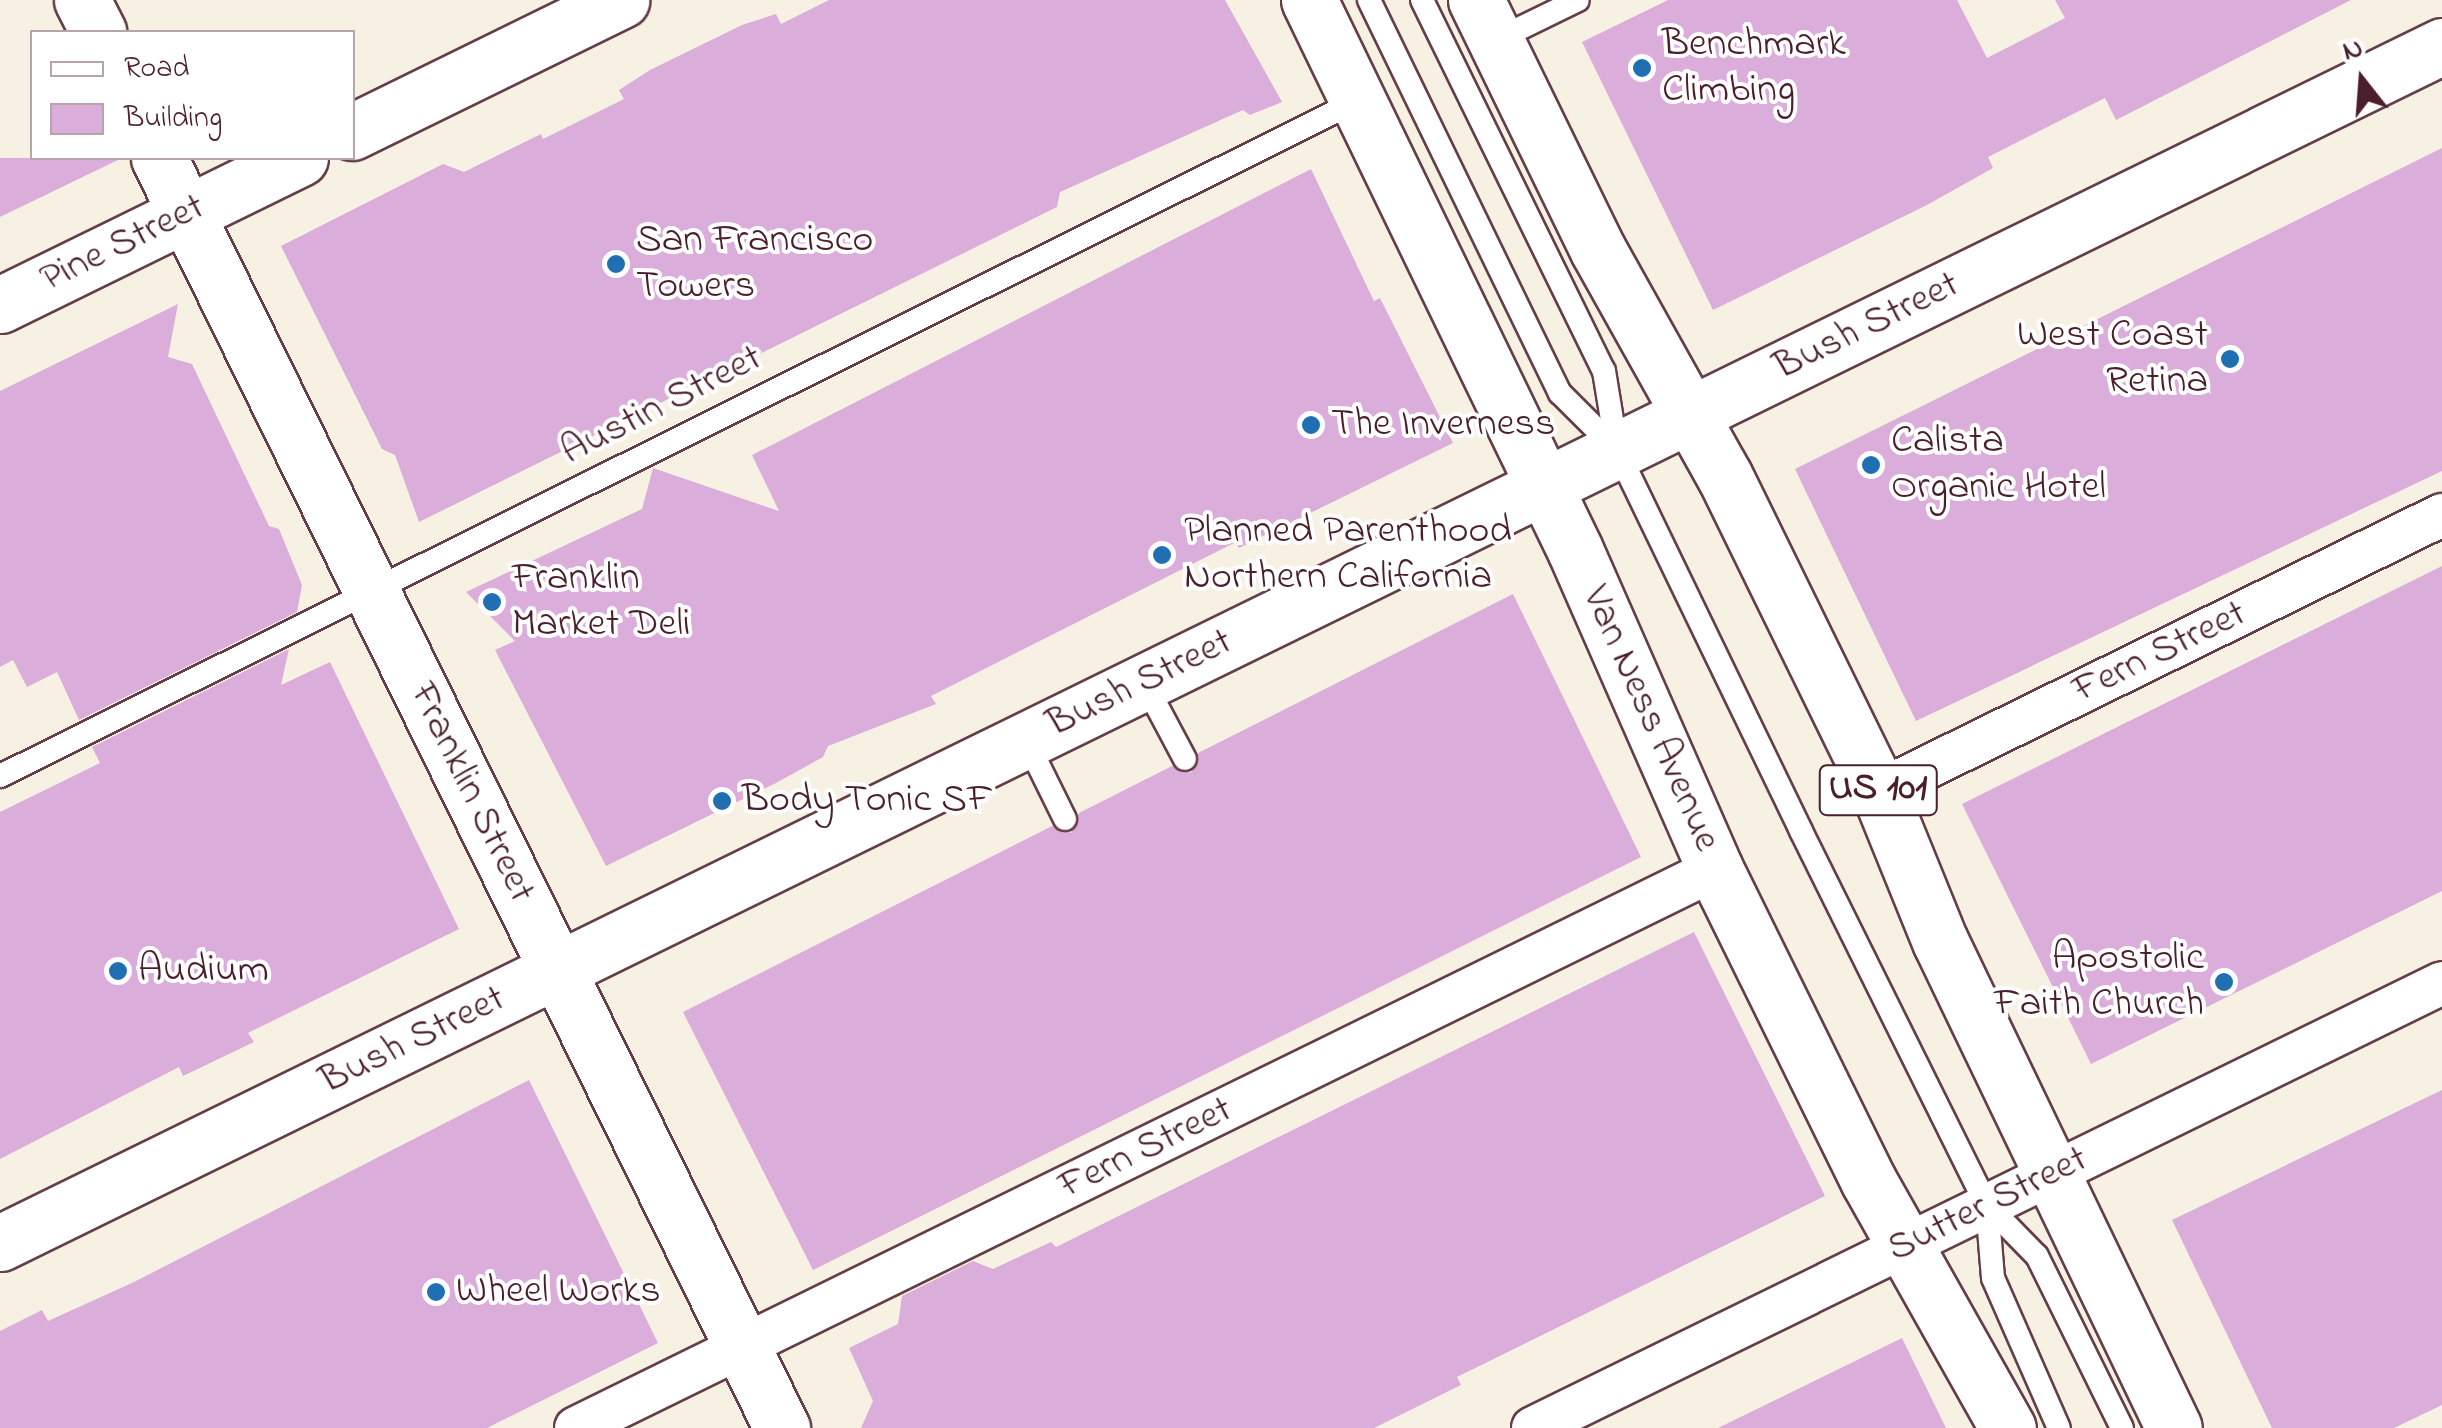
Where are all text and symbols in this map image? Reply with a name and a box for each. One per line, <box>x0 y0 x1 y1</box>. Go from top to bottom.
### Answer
place label: Benchmark Climbing <box>1662 21 1846 115</box>
text: N <box>2338 28 2368 73</box>
legend <box>30 30 355 160</box>
north arrow <box>2312 30 2412 130</box>
text: Road <box>124 47 189 91</box>
marker: Benchmark Climbing <box>1631 57 1653 79</box>
text: Building <box>124 97 222 141</box>
street label: Pine Street <box>33 184 213 304</box>
place label: San Francisco Towers <box>636 217 873 311</box>
marker: San Francisco Towers <box>605 253 627 275</box>
street label: Bush Street <box>1767 262 1967 392</box>
place label: West Coast Retina <box>2017 312 2208 406</box>
street label: Austin Street <box>554 335 770 477</box>
marker: West Coast Retina <box>2217 346 2243 372</box>
place label: The Inverness <box>1331 401 1555 449</box>
marker: The Inverness <box>1300 414 1322 436</box>
place label: Calista Organic Hotel <box>1891 418 2106 512</box>
marker: Calista Organic Hotel <box>1860 454 1882 476</box>
place label: Planned Parenthood Northern California <box>1184 508 1512 602</box>
marker: Planned Parenthood Northern California <box>1149 542 1175 568</box>
place label: Franklin Market Deli <box>512 555 690 649</box>
street label: Van Ness Avenue <box>1570 579 1730 859</box>
street label: Fern Street <box>2066 590 2254 716</box>
marker: Franklin Market Deli <box>481 591 503 613</box>
street label: Bush Street <box>1040 619 1240 749</box>
street label: Franklin Street <box>397 675 545 911</box>
road number: US 101 <box>1818 757 1938 823</box>
place label: Body Tonic SF <box>742 777 993 825</box>
marker: Body Tonic SF <box>711 790 733 812</box>
place label: Apostolic Faith Church <box>1994 935 2204 1029</box>
place label: Audium <box>138 947 269 995</box>
marker: Audium <box>107 960 129 982</box>
marker: Apostolic Faith Church <box>2213 971 2235 993</box>
street label: Bush Street <box>313 976 513 1106</box>
street label: Fern Street <box>1052 1086 1240 1212</box>
street label: Sutter Street <box>1880 1136 2096 1274</box>
place label: Wheel Works <box>456 1268 661 1316</box>
marker: Wheel Works <box>425 1281 447 1303</box>

